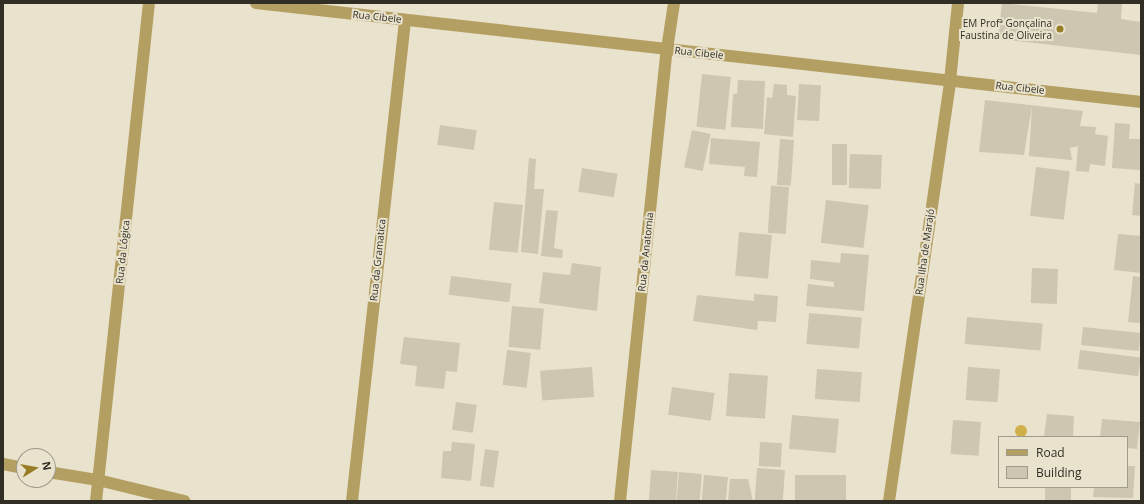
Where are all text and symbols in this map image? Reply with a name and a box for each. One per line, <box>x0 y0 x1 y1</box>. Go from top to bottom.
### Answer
street label: Rua Cibele <box>352 8 402 26</box>
place label: EM Profª Gonçalina Faustina de Oliveira <box>960 17 1052 40</box>
marker: EM Profª Gonçalina Faustina de Oliveira <box>1055 24 1065 34</box>
street label: Rua Cibele <box>674 44 724 62</box>
street label: Rua Cibele <box>995 79 1045 97</box>
street label: Rua Ilha de Marajó <box>913 208 937 296</box>
street label: Rua da Anatomia <box>636 212 656 292</box>
street label: Rua da Gramatica <box>368 218 388 302</box>
street label: Rua da Lógica <box>114 219 132 285</box>
legend <box>998 436 1128 488</box>
text: Road <box>1036 444 1065 461</box>
north arrow <box>16 448 56 488</box>
text: N <box>39 460 56 472</box>
text: Building <box>1036 464 1081 481</box>

